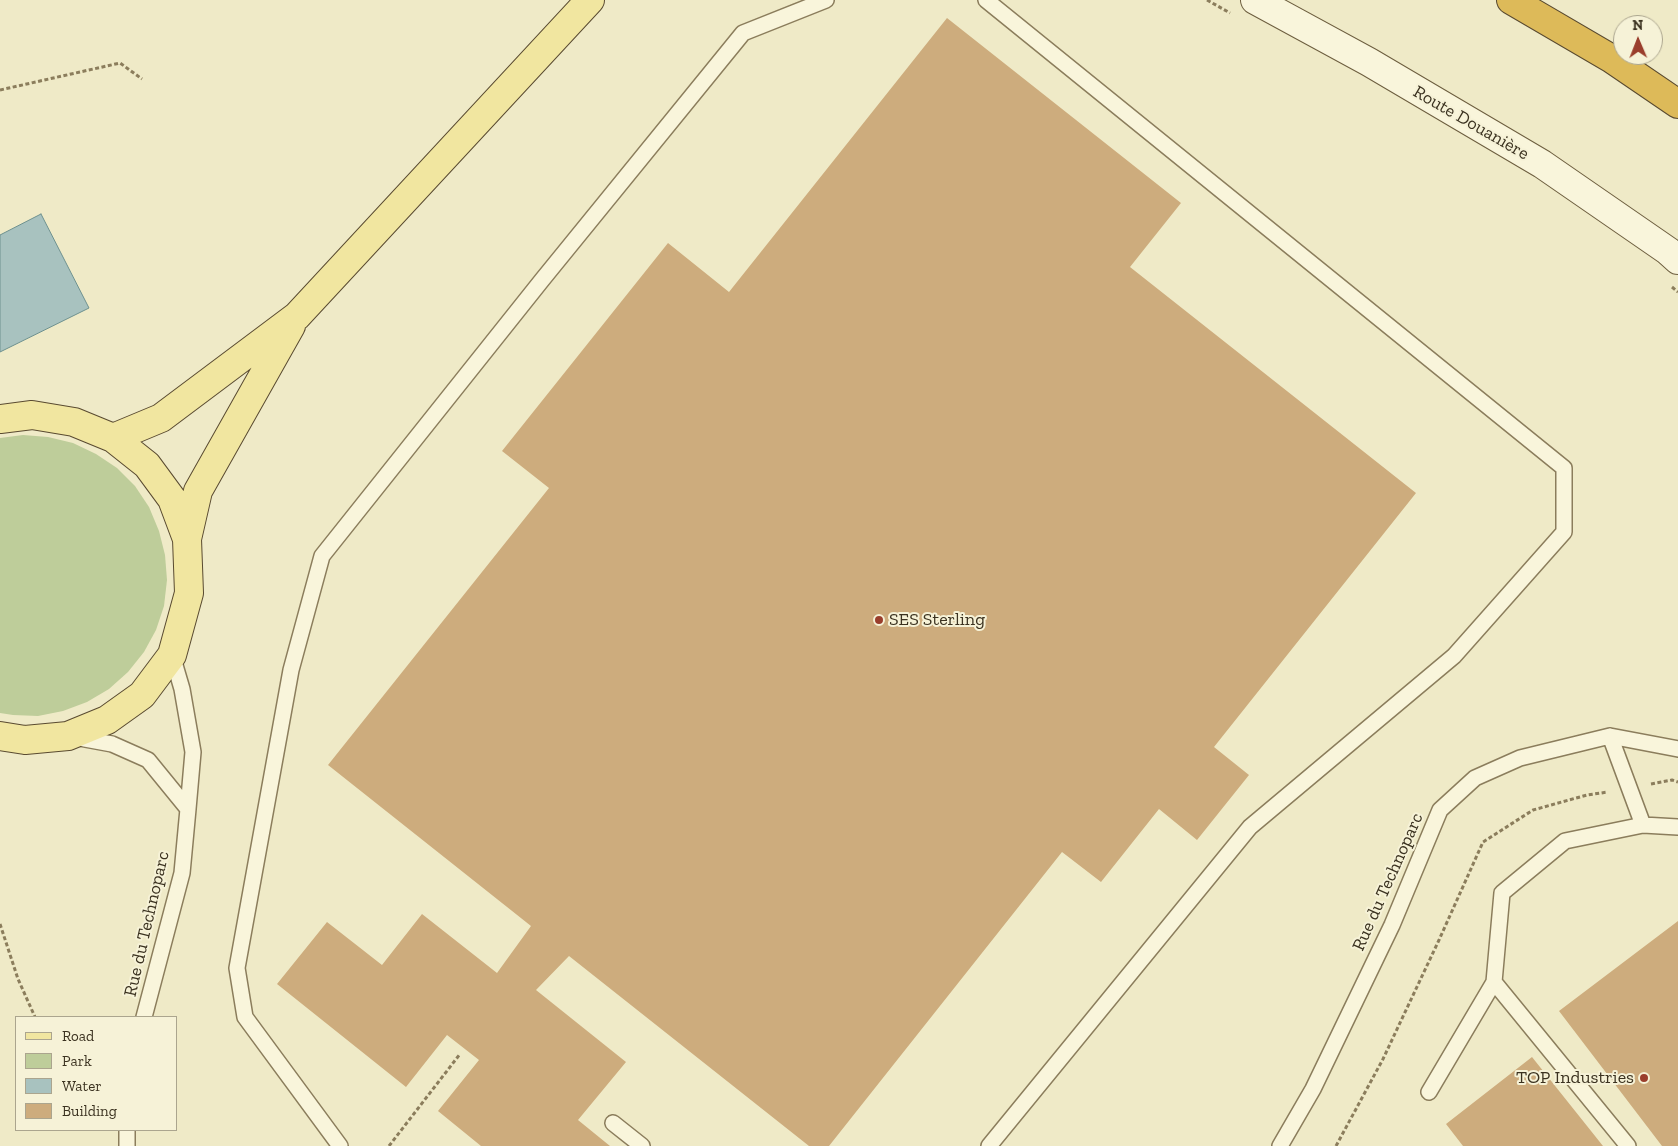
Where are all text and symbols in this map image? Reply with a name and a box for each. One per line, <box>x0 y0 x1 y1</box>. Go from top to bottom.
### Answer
north arrow <box>1613 15 1663 65</box>
text: N <box>1632 17 1643 34</box>
street label: Route Douanière <box>1409 81 1533 165</box>
place label: SES Sterling <box>889 609 985 631</box>
marker: SES Sterling <box>873 614 885 626</box>
street label: Rue du Technoparc <box>1348 810 1428 954</box>
street label: Rue du Technoparc <box>120 849 174 999</box>
legend <box>15 1016 178 1131</box>
text: Road <box>62 1027 94 1045</box>
text: Park <box>62 1052 92 1070</box>
place label: TOP Industries <box>1516 1067 1634 1089</box>
marker: TOP Industries <box>1638 1072 1650 1084</box>
text: Water <box>62 1077 102 1095</box>
text: Building <box>62 1102 117 1120</box>

